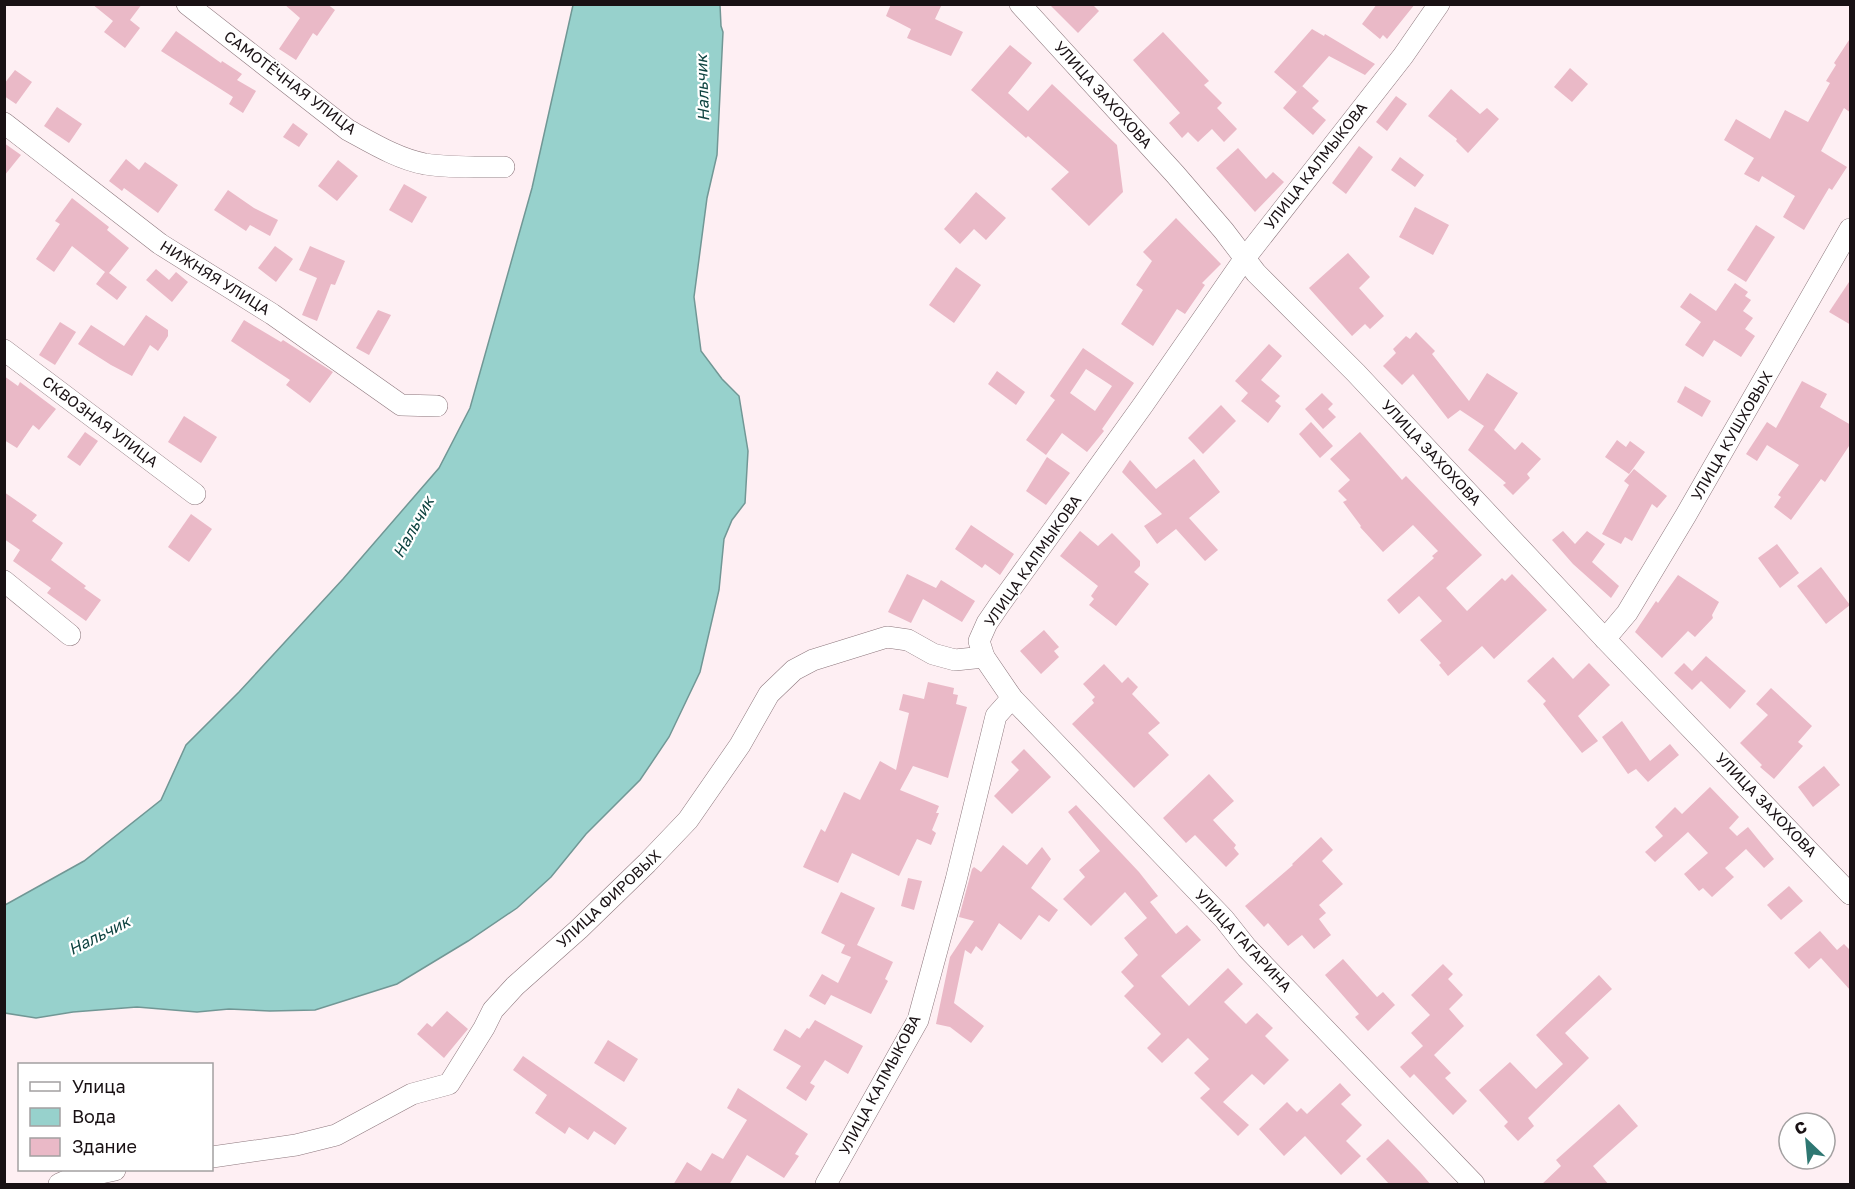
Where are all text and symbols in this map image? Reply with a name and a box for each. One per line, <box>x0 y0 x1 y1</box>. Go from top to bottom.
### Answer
street label: САМОТЁЧНАЯ УЛИЦА <box>221 27 360 138</box>
street label: УЛИЦА ЗАХОХОВА <box>1051 37 1156 151</box>
water label: Нальчик <box>691 52 713 122</box>
street label: УЛИЦА КАЛМЫКОВА <box>1260 98 1370 232</box>
street label: НИЖНЯЯ УЛИЦА <box>157 236 274 318</box>
street label: УЛИЦА КУШХОВЫХ <box>1687 368 1776 503</box>
street label: СКВОЗНАЯ УЛИЦА <box>39 372 162 471</box>
street label: УЛИЦА ЗАХОХОВА <box>1378 396 1485 509</box>
water label: Нальчик <box>388 491 439 561</box>
street label: УЛИЦА КАЛМЫКОВА <box>980 491 1084 630</box>
street label: УЛИЦА ЗАХОХОВА <box>1712 749 1821 860</box>
street label: УЛИЦА ФИРОВЫХ <box>553 845 664 951</box>
street label: УЛИЦА ГАГАРИНА <box>1192 885 1296 995</box>
water label: Нальчик <box>65 910 135 959</box>
street label: УЛИЦА КАЛМЫКОВА <box>834 1011 924 1158</box>
legend <box>18 1063 213 1171</box>
text: Улица <box>72 1075 126 1097</box>
text: Вода <box>72 1105 116 1127</box>
north arrow <box>1777 1111 1837 1171</box>
text: С <box>1791 1116 1810 1139</box>
text: Здание <box>72 1135 137 1157</box>

